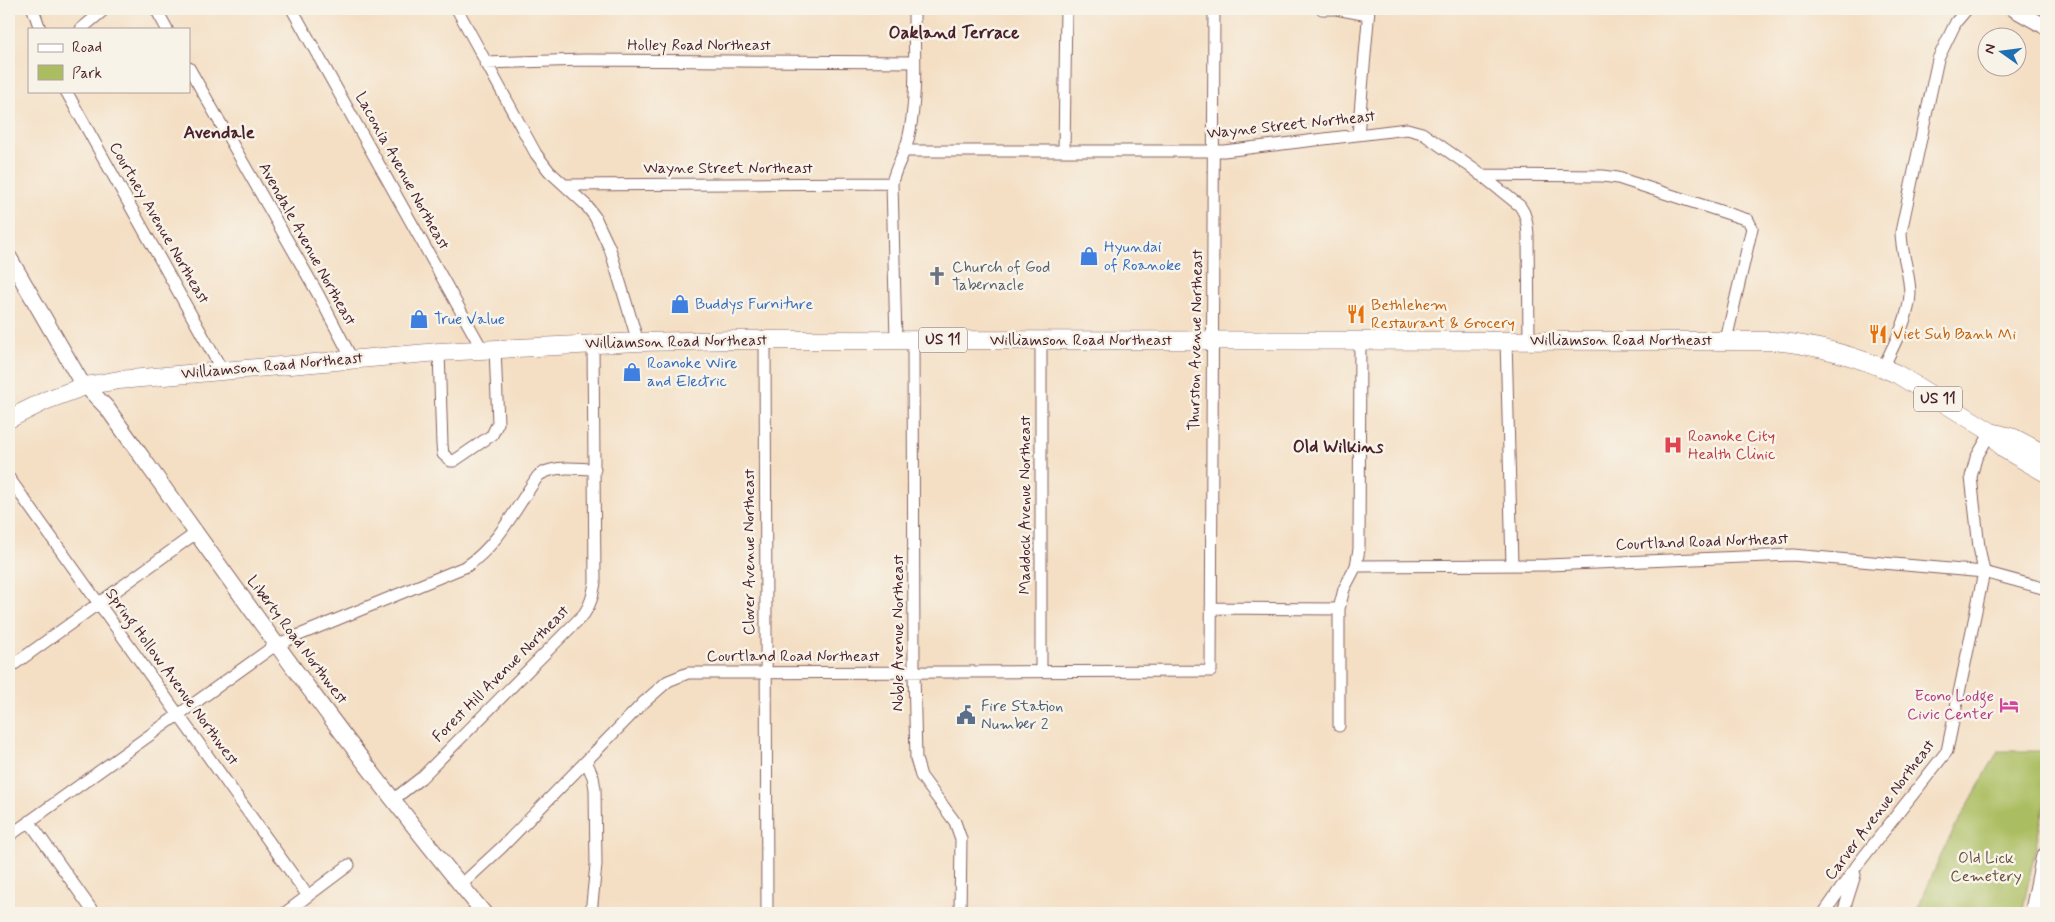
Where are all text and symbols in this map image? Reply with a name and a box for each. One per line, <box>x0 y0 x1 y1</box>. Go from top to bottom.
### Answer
district label: Oakland Terrace <box>888 21 1020 45</box>
legend <box>28 28 190 92</box>
north arrow <box>1978 28 2028 78</box>
street label: Holley Road Northeast <box>627 35 771 56</box>
text: Road <box>72 38 102 58</box>
text: N <box>1980 42 2000 56</box>
text: Park <box>72 64 102 84</box>
street label: Laconia Avenue Northeast <box>350 88 454 254</box>
street label: Wayne Street Northeast <box>1206 106 1376 144</box>
district label: Avendale <box>183 121 255 145</box>
street label: Courtney Avenue Northeast <box>104 138 214 308</box>
street label: Wayne Street Northeast <box>643 158 813 179</box>
street label: Avendale Avenue Northeast <box>253 159 361 329</box>
place label: Hyundai of Roanoke <box>1104 237 1181 276</box>
shop icon: Hyundai of Roanoke <box>1078 245 1100 267</box>
street label: Thurston Avenue Northeast <box>1184 249 1208 431</box>
place label: Church of God Tabernacle <box>952 257 1050 296</box>
church icon: Church of God Tabernacle <box>926 265 948 287</box>
shop icon: Buddys Furniture <box>669 293 691 315</box>
place label: Buddys Furniture <box>695 294 813 315</box>
place label: Bethlehem Restaurant & Grocery <box>1371 295 1515 334</box>
restaurant icon: Bethlehem Restaurant & Grocery <box>1345 303 1367 325</box>
shop icon: True Value <box>408 308 430 330</box>
place label: True Value <box>434 309 505 330</box>
restaurant icon: Viet Sub Banh Mi <box>1867 323 1889 345</box>
place label: Viet Sub Banh Mi <box>1893 324 2016 345</box>
road number: US 11 <box>919 328 967 352</box>
street label: Williamson Road Northeast <box>585 330 767 354</box>
street label: Williamson Road Northeast <box>990 330 1172 351</box>
street label: Williamson Road Northeast <box>1530 330 1712 351</box>
street label: Williamson Road Northeast <box>180 348 364 384</box>
place label: Roanoke Wire and Electric <box>647 353 738 392</box>
shop icon: Roanoke Wire and Electric <box>621 361 643 383</box>
road number: US 11 <box>1914 386 1962 412</box>
street label: Maddock Avenue Northeast <box>1015 416 1036 594</box>
place label: Roanoke City Health Clinic <box>1688 426 1775 465</box>
hospital icon: Roanoke City Health Clinic <box>1662 434 1684 456</box>
district label: Old Wilkins <box>1293 435 1383 459</box>
street label: Clover Avenue Northeast <box>739 469 760 635</box>
street label: Courtland Road Northeast <box>1615 528 1789 556</box>
street label: Noble Avenue Northeast <box>888 555 909 711</box>
street label: Liberty Road Northwest <box>242 571 352 709</box>
street label: Spring Hollow Avenue Northwest <box>100 584 243 770</box>
street label: Forest Hill Avenue Northeast <box>428 601 574 747</box>
street label: Courtland Road Northeast <box>707 646 879 667</box>
place label: Econo Lodge Civic Center <box>1907 686 1994 725</box>
hotel icon: Econo Lodge Civic Center <box>1998 694 2020 716</box>
place label: Fire Station Number 2 <box>981 696 1063 735</box>
public building icon: Fire Station Number 2 <box>955 704 977 726</box>
street label: Carver Avenue Northeast <box>1820 735 1940 885</box>
park label: Old Lick Cemetery <box>1950 848 2022 887</box>

